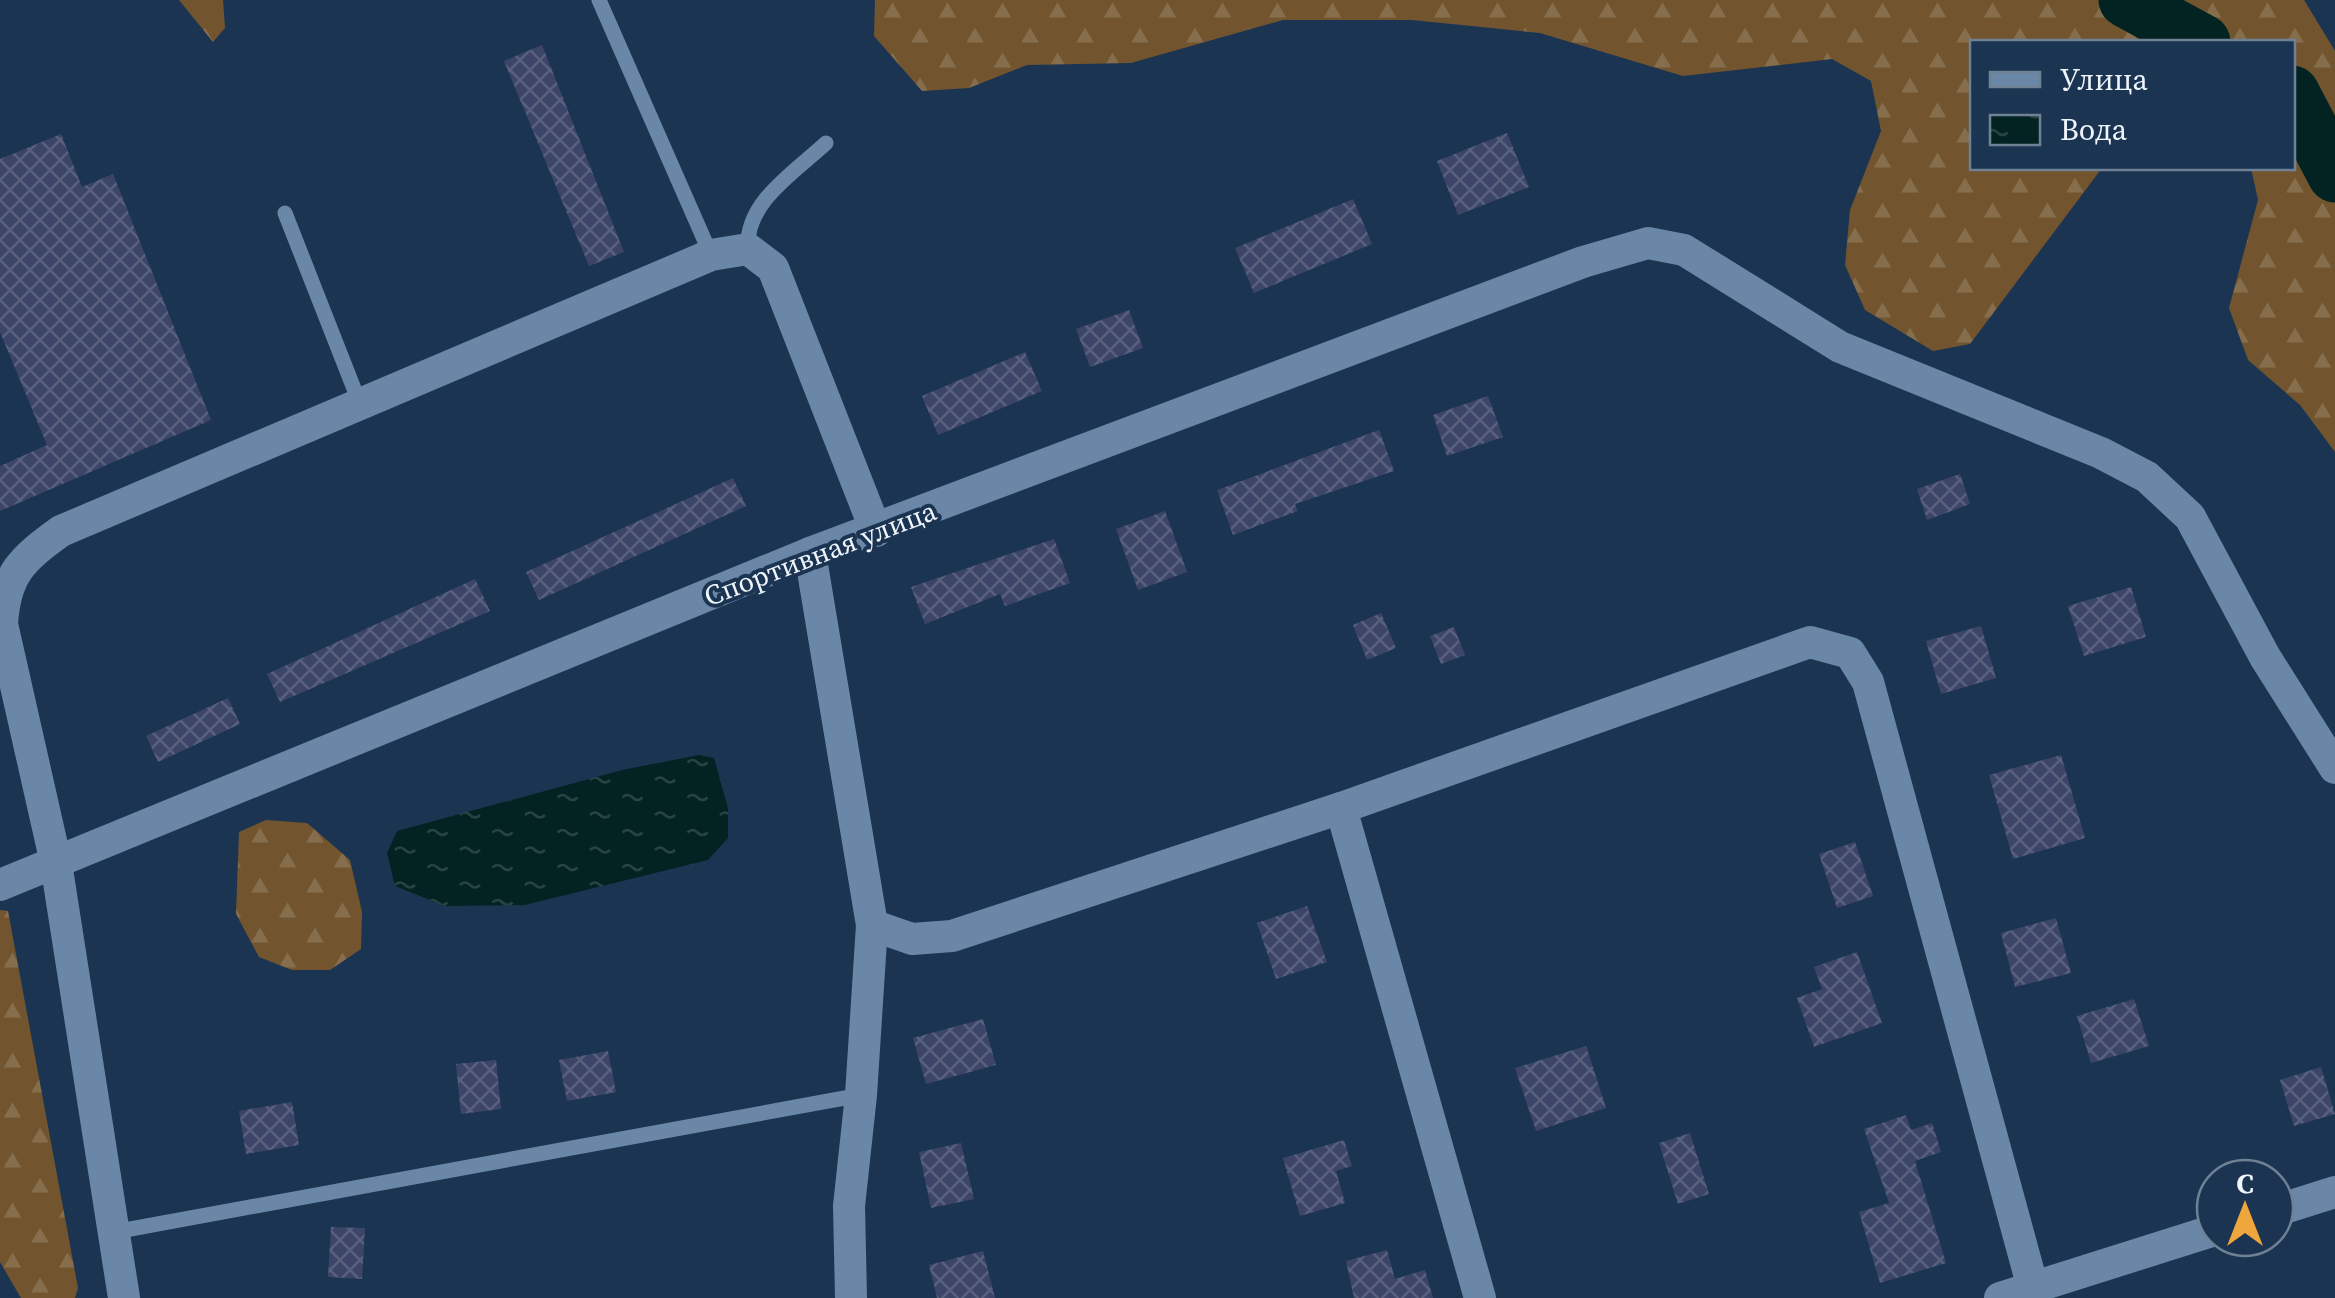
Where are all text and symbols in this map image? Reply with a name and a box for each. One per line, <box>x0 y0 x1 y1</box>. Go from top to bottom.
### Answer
legend <box>1970 40 2295 170</box>
text: Улица <box>2060 59 2148 100</box>
text: Вода <box>2060 109 2128 150</box>
street label: Спортивная улица <box>698 491 942 615</box>
north arrow <box>2195 1158 2295 1258</box>
text: С <box>2236 1164 2254 1202</box>

